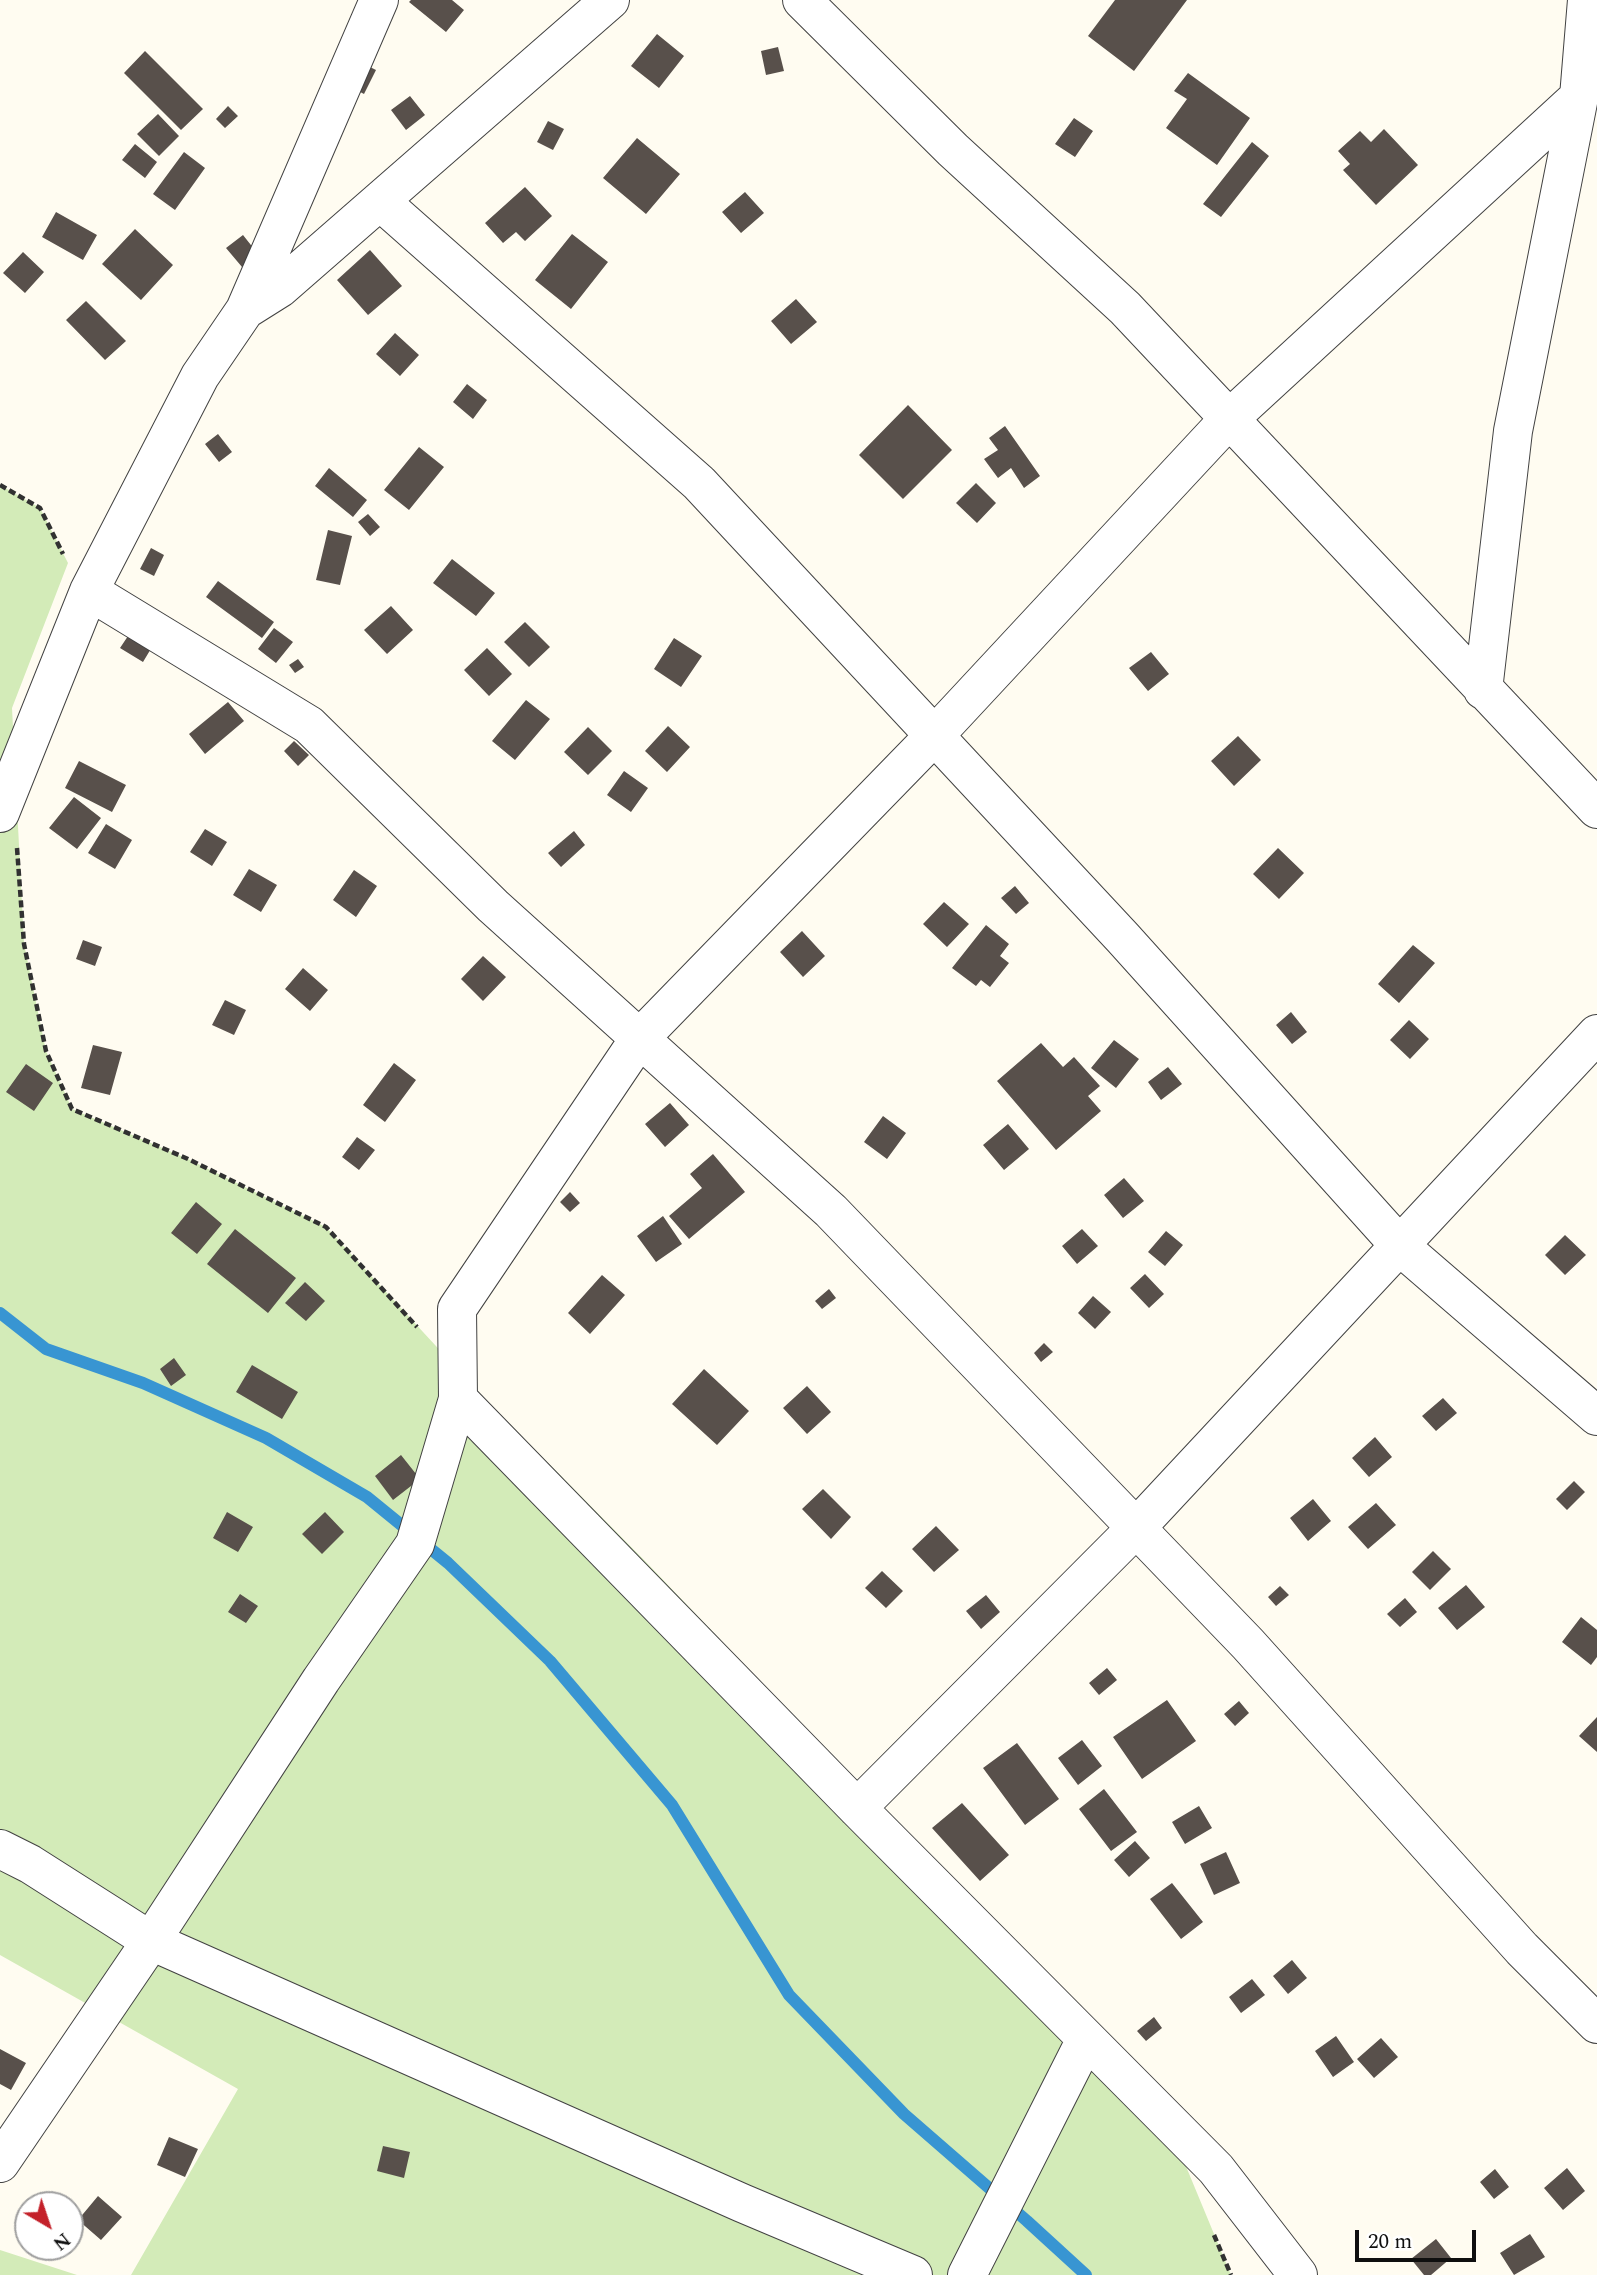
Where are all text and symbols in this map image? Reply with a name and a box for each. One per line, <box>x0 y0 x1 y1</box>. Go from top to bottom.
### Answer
north arrow <box>14 2191 84 2261</box>
scale bar <box>1359 2216 1480 2260</box>
text: N <box>46 2225 76 2257</box>
text: 20 m <box>1368 2226 1412 2258</box>

